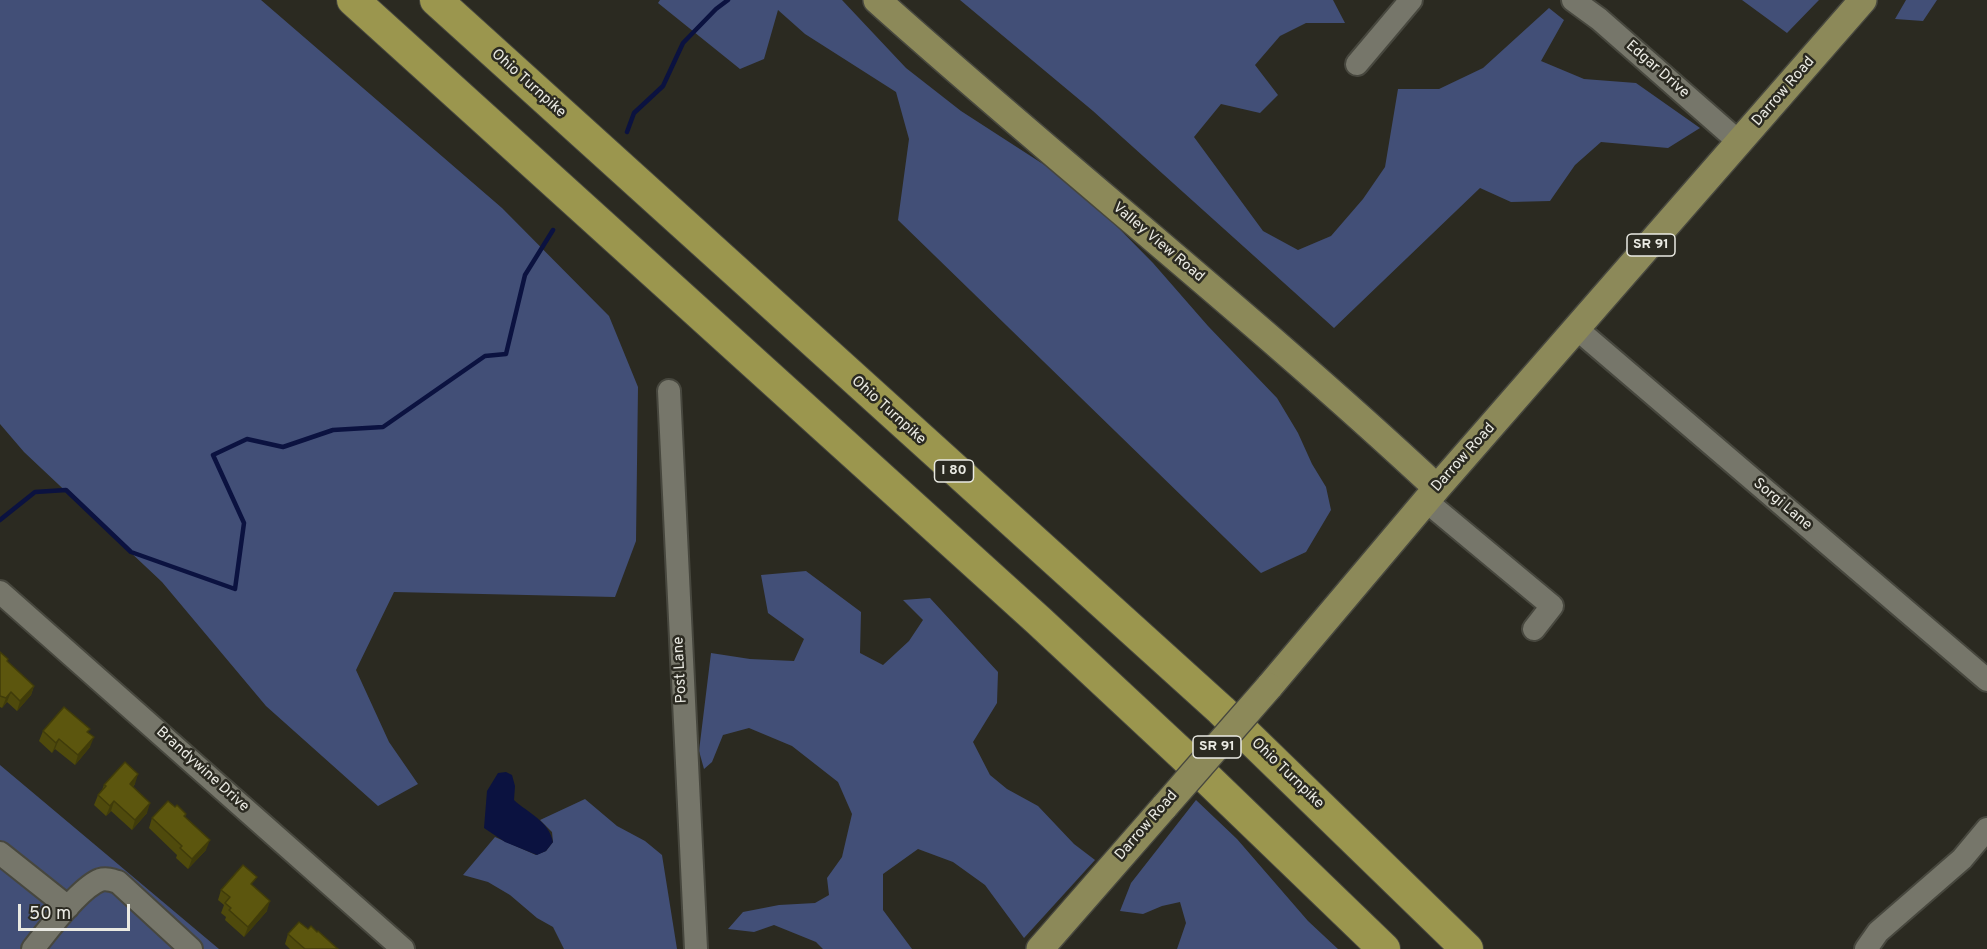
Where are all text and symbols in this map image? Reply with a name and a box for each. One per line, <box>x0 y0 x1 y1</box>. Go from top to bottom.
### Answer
street label: Edgar Drive <box>1622 37 1692 103</box>
street label: Ohio Turnpike <box>487 46 569 122</box>
street label: Darrow Road <box>1749 53 1819 131</box>
street label: Valley View Road <box>1108 199 1208 287</box>
road number: SR 91 <box>1627 234 1675 256</box>
street label: Ohio Turnpike <box>847 373 929 449</box>
street label: Darrow Road <box>1428 420 1500 496</box>
road number: I 80 <box>934 460 974 482</box>
street label: Sorgi Lane <box>1749 475 1815 535</box>
street label: Post Lane <box>670 636 692 704</box>
street label: Brandywine Drive <box>152 724 252 816</box>
street label: Ohio Turnpike <box>1247 735 1327 813</box>
road number: SR 91 <box>1193 736 1241 758</box>
street label: Darrow Road <box>1112 787 1182 865</box>
scale bar <box>21 892 134 930</box>
text: 50 m <box>29 903 71 926</box>

